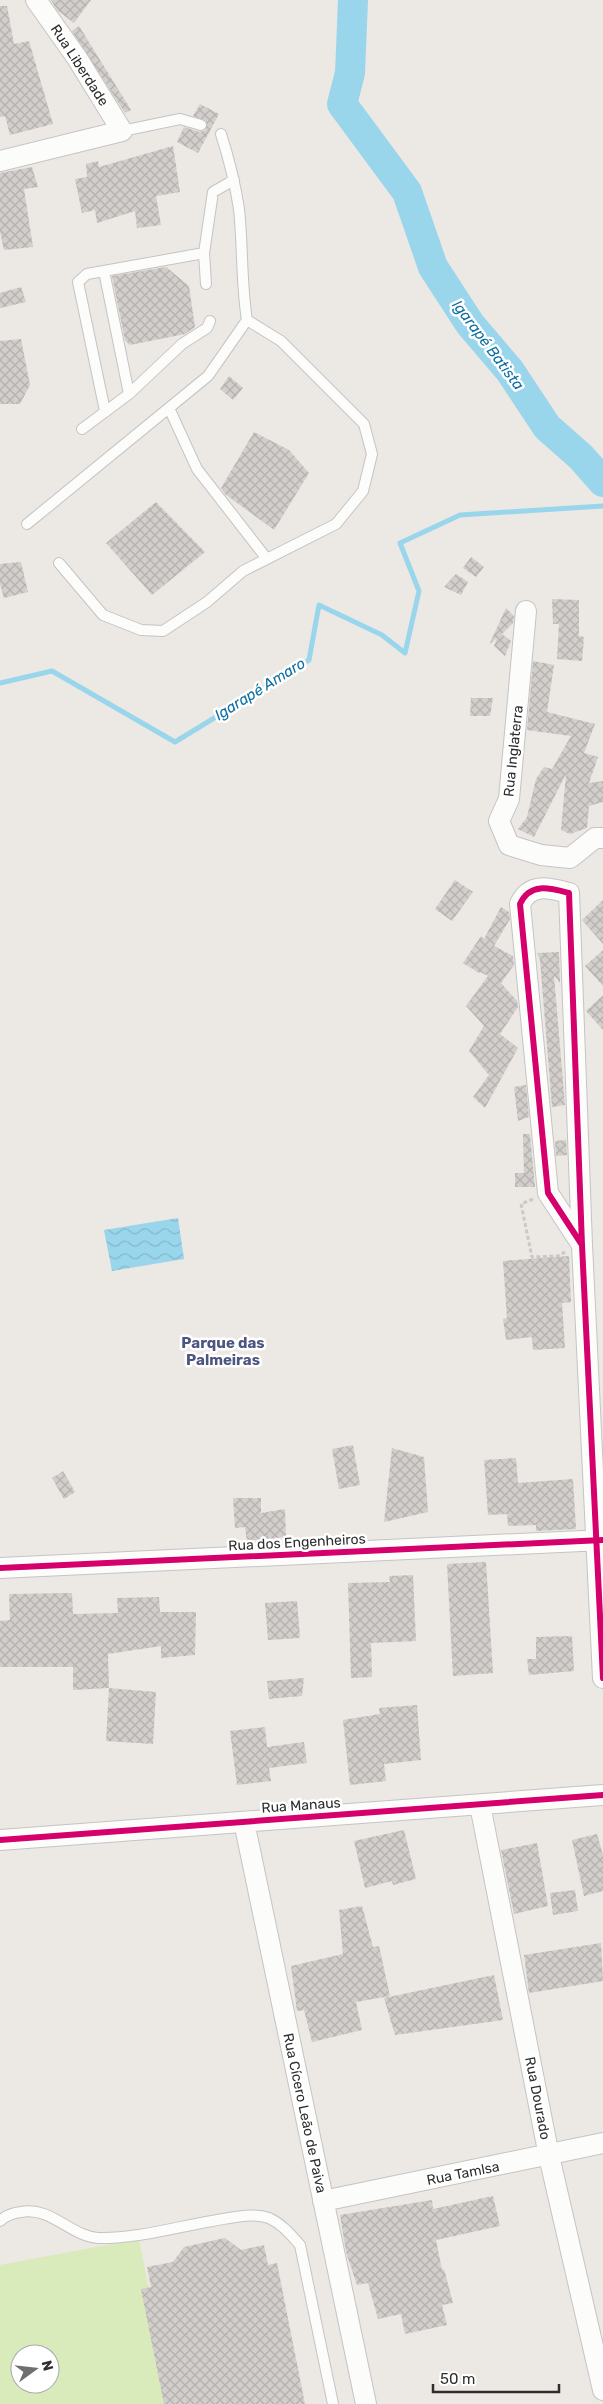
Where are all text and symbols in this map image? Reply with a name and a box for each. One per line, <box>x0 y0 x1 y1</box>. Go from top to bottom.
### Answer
street label: Rua Liberdade <box>47 21 112 109</box>
water label: Igarapé Batista <box>448 297 528 394</box>
water label: Igarapé Amaro <box>211 654 309 724</box>
street label: Rua Inglaterra <box>500 704 527 798</box>
district label: Parque das Palmeiras <box>181 1334 265 1369</box>
street label: Rua dos Engenheiros <box>228 1530 366 1555</box>
street label: Rua Manaus <box>261 1794 341 1817</box>
street label: Rua Cícero Leão de Paiva <box>279 2032 330 2195</box>
street label: Rua Dourado <box>521 2055 554 2141</box>
street label: Rua Tamlsa <box>425 2158 501 2189</box>
north arrow <box>10 2344 60 2394</box>
text: N <box>38 2359 57 2373</box>
scale bar <box>433 2362 559 2394</box>
text: 50 m <box>440 2370 475 2388</box>

